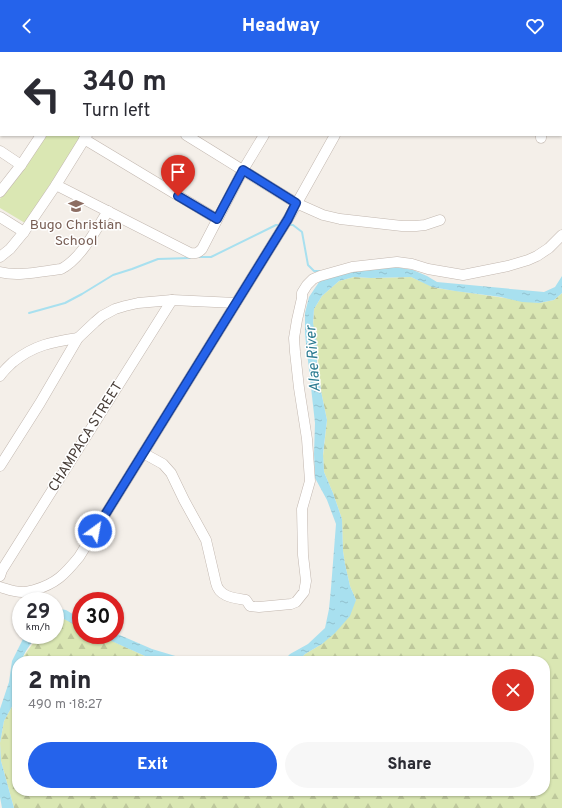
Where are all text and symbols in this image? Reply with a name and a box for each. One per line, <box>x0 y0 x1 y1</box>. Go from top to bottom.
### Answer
icon: back <box>16 15 38 37</box>
text: Headway <box>242 15 320 38</box>
icon: heart <box>524 15 546 37</box>
text: 340 m <box>82 65 167 101</box>
icon: left <box>16 68 68 120</box>
text: Turn left <box>82 100 150 123</box>
pin <box>161 155 195 196</box>
icon: arrive <box>167 161 189 183</box>
school or university icon: Bugo Christian School <box>67 197 85 215</box>
place label: Bugo Christian School <box>30 217 122 250</box>
water label: Alae River <box>302 324 326 393</box>
street label: CHAMPACA STREET <box>45 379 127 495</box>
position arrow <box>74 510 116 552</box>
speed limit sign: 30 <box>72 592 124 644</box>
text: 29 <box>26 600 50 626</box>
text: km/h <box>26 621 50 634</box>
text: 2 min <box>28 667 92 697</box>
button: close <box>492 669 534 711</box>
text: 490 m · 18:27 <box>28 697 102 713</box>
button: Exit <box>28 742 277 788</box>
button: Share <box>285 742 534 788</box>

